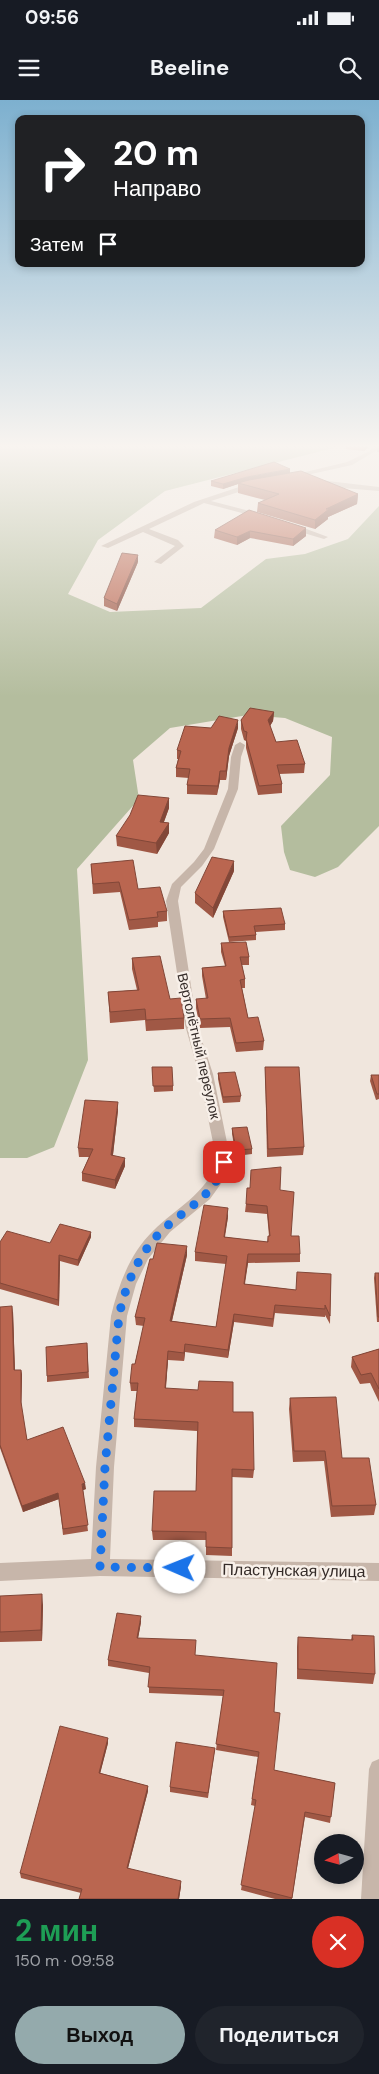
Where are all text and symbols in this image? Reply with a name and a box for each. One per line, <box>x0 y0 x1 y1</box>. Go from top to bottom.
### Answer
text: 09:56 <box>25 5 79 30</box>
text: Beeline <box>150 53 229 82</box>
icon: menu <box>15 54 43 82</box>
icon: search <box>336 54 364 82</box>
text: 20 m <box>113 130 199 176</box>
icon: right <box>30 135 95 200</box>
text: Направо <box>113 174 201 203</box>
icon: arrive <box>94 230 122 258</box>
text: Затем <box>30 232 84 257</box>
street label: Вертолётный переулок <box>173 971 225 1122</box>
pin <box>203 1141 245 1183</box>
icon: arrive <box>210 1148 238 1176</box>
position arrow <box>153 1541 205 1593</box>
street label: Пластунская улица <box>222 1559 366 1582</box>
north arrow <box>314 1834 364 1884</box>
map controls <box>314 1834 364 1884</box>
text: 2 мин <box>15 1911 98 1950</box>
button: close <box>312 1916 364 1968</box>
text: 150 m · 09:58 <box>15 1950 115 1971</box>
button: Выход <box>15 2006 185 2064</box>
button: Поделиться <box>195 2006 364 2064</box>

